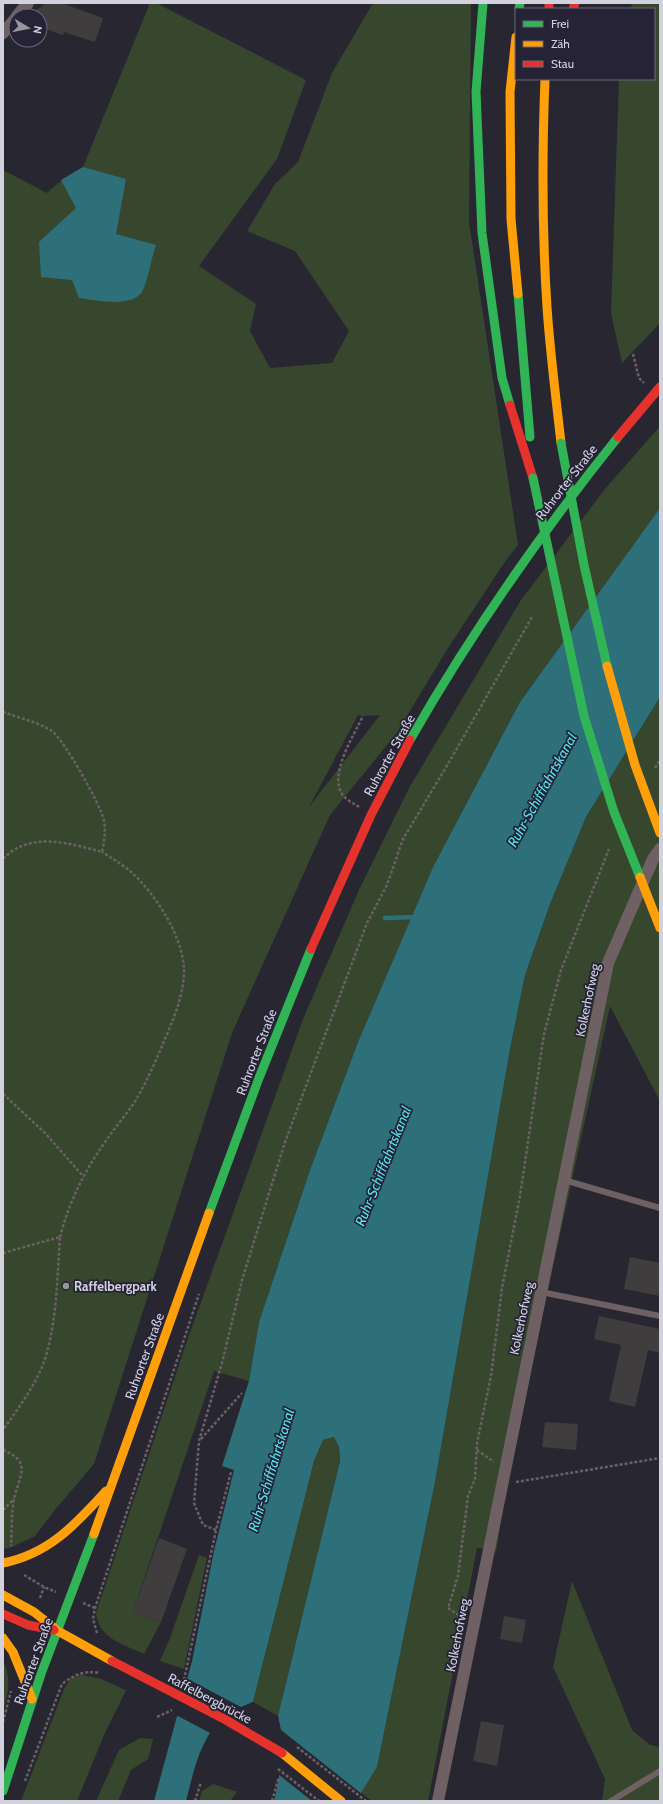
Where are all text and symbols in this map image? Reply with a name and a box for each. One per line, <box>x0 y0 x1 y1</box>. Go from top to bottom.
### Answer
north arrow <box>8 8 48 48</box>
legend <box>515 8 655 80</box>
text: Frei <box>551 16 569 31</box>
text: N <box>30 25 45 35</box>
text: Zäh <box>551 36 570 51</box>
text: Stau <box>551 56 574 71</box>
street label: Ruhrorter Straße <box>532 441 600 523</box>
street label: Ruhrorter Straße <box>360 711 418 799</box>
water label: Ruhr-Schifffahrtskanal <box>503 729 581 850</box>
street label: Kolkerhofweg <box>571 961 603 1038</box>
street label: Ruhrorter Straße <box>232 1006 280 1097</box>
water label: Ruhr-Schifffahrtskanal <box>351 1103 415 1228</box>
place label: Raffelbergpark <box>74 1278 157 1294</box>
street label: Kolkerhofweg <box>505 1279 537 1356</box>
marker: Raffelbergpark <box>61 1281 71 1291</box>
street label: Ruhrorter Straße <box>121 1310 167 1401</box>
water label: Ruhr-Schifffahrtskanal <box>244 1406 298 1534</box>
street label: Kolkerhofweg <box>442 1596 472 1673</box>
street label: Ruhrorter Straße <box>10 1615 56 1706</box>
street label: Raffelbergbrücke <box>165 1669 255 1727</box>

